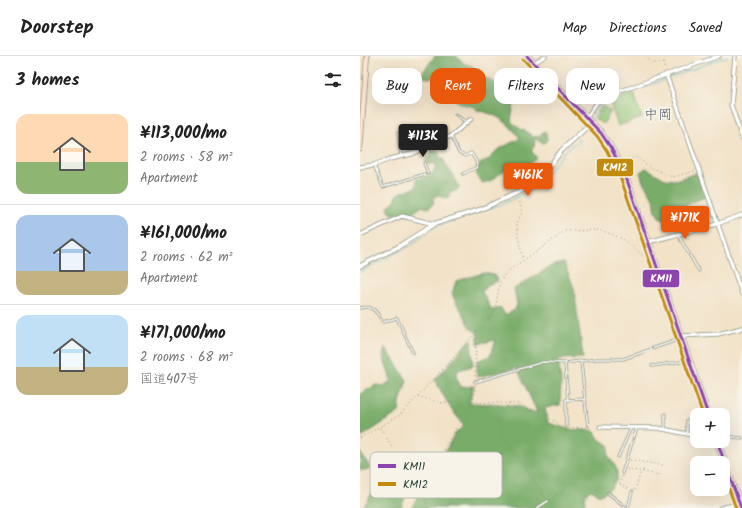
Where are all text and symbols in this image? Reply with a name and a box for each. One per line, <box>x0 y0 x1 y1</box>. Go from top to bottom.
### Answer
text: Doorstep <box>20 13 94 43</box>
text: Map <box>562 17 587 39</box>
text: Directions <box>609 17 667 39</box>
text: Saved <box>689 17 722 39</box>
text: 3 homes <box>16 67 79 94</box>
chip: Buy <box>372 68 422 104</box>
chip: Rent <box>430 68 486 104</box>
chip: Filters <box>494 68 558 104</box>
chip: New <box>566 68 619 104</box>
icon: filters <box>322 69 344 91</box>
district label: 中岡 <box>644 104 672 126</box>
text: ¥113,000/mo <box>140 120 227 147</box>
pin: ¥113K <box>395 124 451 158</box>
text: ¥113K <box>408 126 438 147</box>
icon: home <box>48 130 96 178</box>
text: 2 rooms · 58 m² <box>140 147 233 168</box>
line badge: KM12 <box>596 158 634 177</box>
text: KM12 <box>603 159 627 177</box>
pin: ¥161K <box>500 163 556 197</box>
text: ¥161K <box>513 165 543 186</box>
text: Apartment <box>140 168 198 189</box>
pin: ¥171K <box>657 206 713 240</box>
text: ¥171K <box>670 208 700 229</box>
text: ¥161,000/mo <box>140 220 227 247</box>
icon: home <box>48 231 96 279</box>
text: 2 rooms · 62 m² <box>140 247 233 268</box>
text: Apartment <box>140 268 198 289</box>
line badge: KM11 <box>642 269 680 288</box>
text: KM11 <box>650 270 672 288</box>
text: ¥171,000/mo <box>140 320 226 347</box>
icon: home <box>48 331 96 379</box>
text: 2 rooms · 68 m² <box>140 347 233 368</box>
text: 国道407号 <box>140 369 199 390</box>
map controls <box>690 408 730 496</box>
button: + <box>690 408 730 448</box>
legend <box>370 452 502 498</box>
button: − <box>690 456 730 496</box>
text: KM11 <box>403 458 425 476</box>
text: KM12 <box>403 476 428 494</box>

